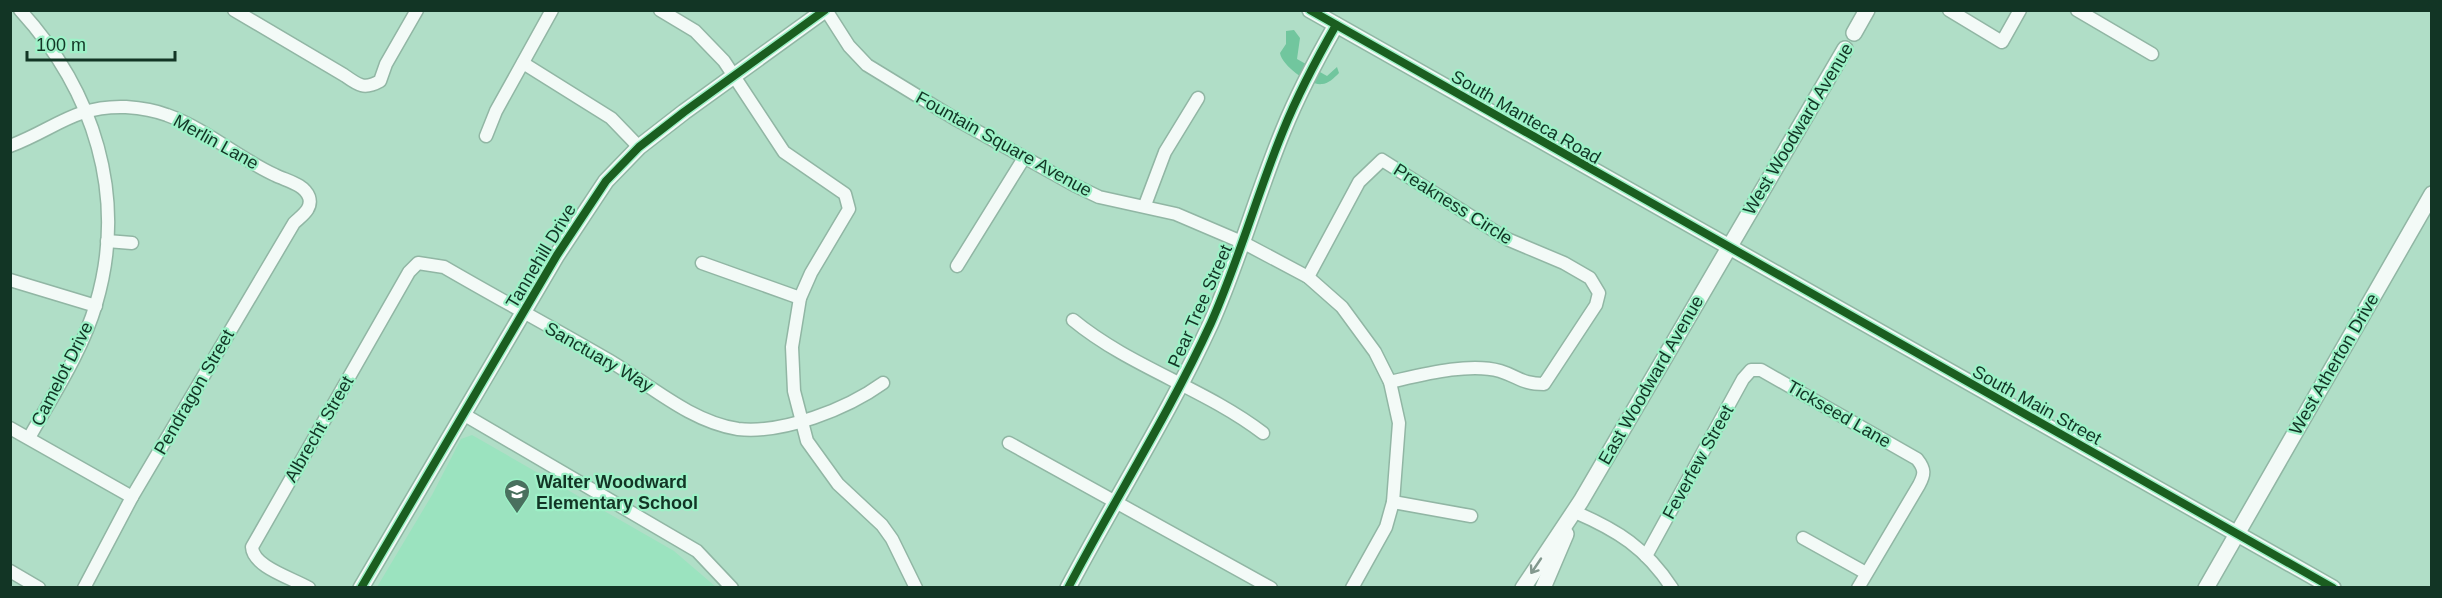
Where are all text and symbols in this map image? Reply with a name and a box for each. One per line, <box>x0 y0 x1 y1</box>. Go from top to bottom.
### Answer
scale bar <box>27 24 176 62</box>
text: 100 m <box>36 35 86 55</box>
street label: West Woodward Avenue <box>1739 40 1857 218</box>
street label: South Manteca Road <box>1448 66 1604 168</box>
street label: Fountain Square Avenue <box>913 87 1095 201</box>
street label: Merlin Lane <box>170 110 262 174</box>
street label: Preakness Circle <box>1390 159 1516 249</box>
street label: Tannehill Drive <box>502 200 580 312</box>
street label: Pear Tree Street <box>1164 242 1236 370</box>
street label: West Atherton Drive <box>2285 290 2383 438</box>
street label: East Woodward Avenue <box>1594 292 1708 468</box>
street label: Sanctuary Way <box>541 318 657 396</box>
street label: Camelot Drive <box>27 319 97 429</box>
street label: Pendragon Street <box>150 326 238 458</box>
street label: South Main Street <box>1969 361 2105 449</box>
street label: Albrecht Street <box>281 372 357 486</box>
street label: Tickseed Lane <box>1784 376 1894 452</box>
street label: Feverfew Street <box>1658 402 1738 522</box>
place label: Walter Woodward Elementary School <box>536 472 698 513</box>
school or university icon: Walter Woodward Elementary School <box>502 477 532 515</box>
one-way arrow <box>1530 558 1542 574</box>

